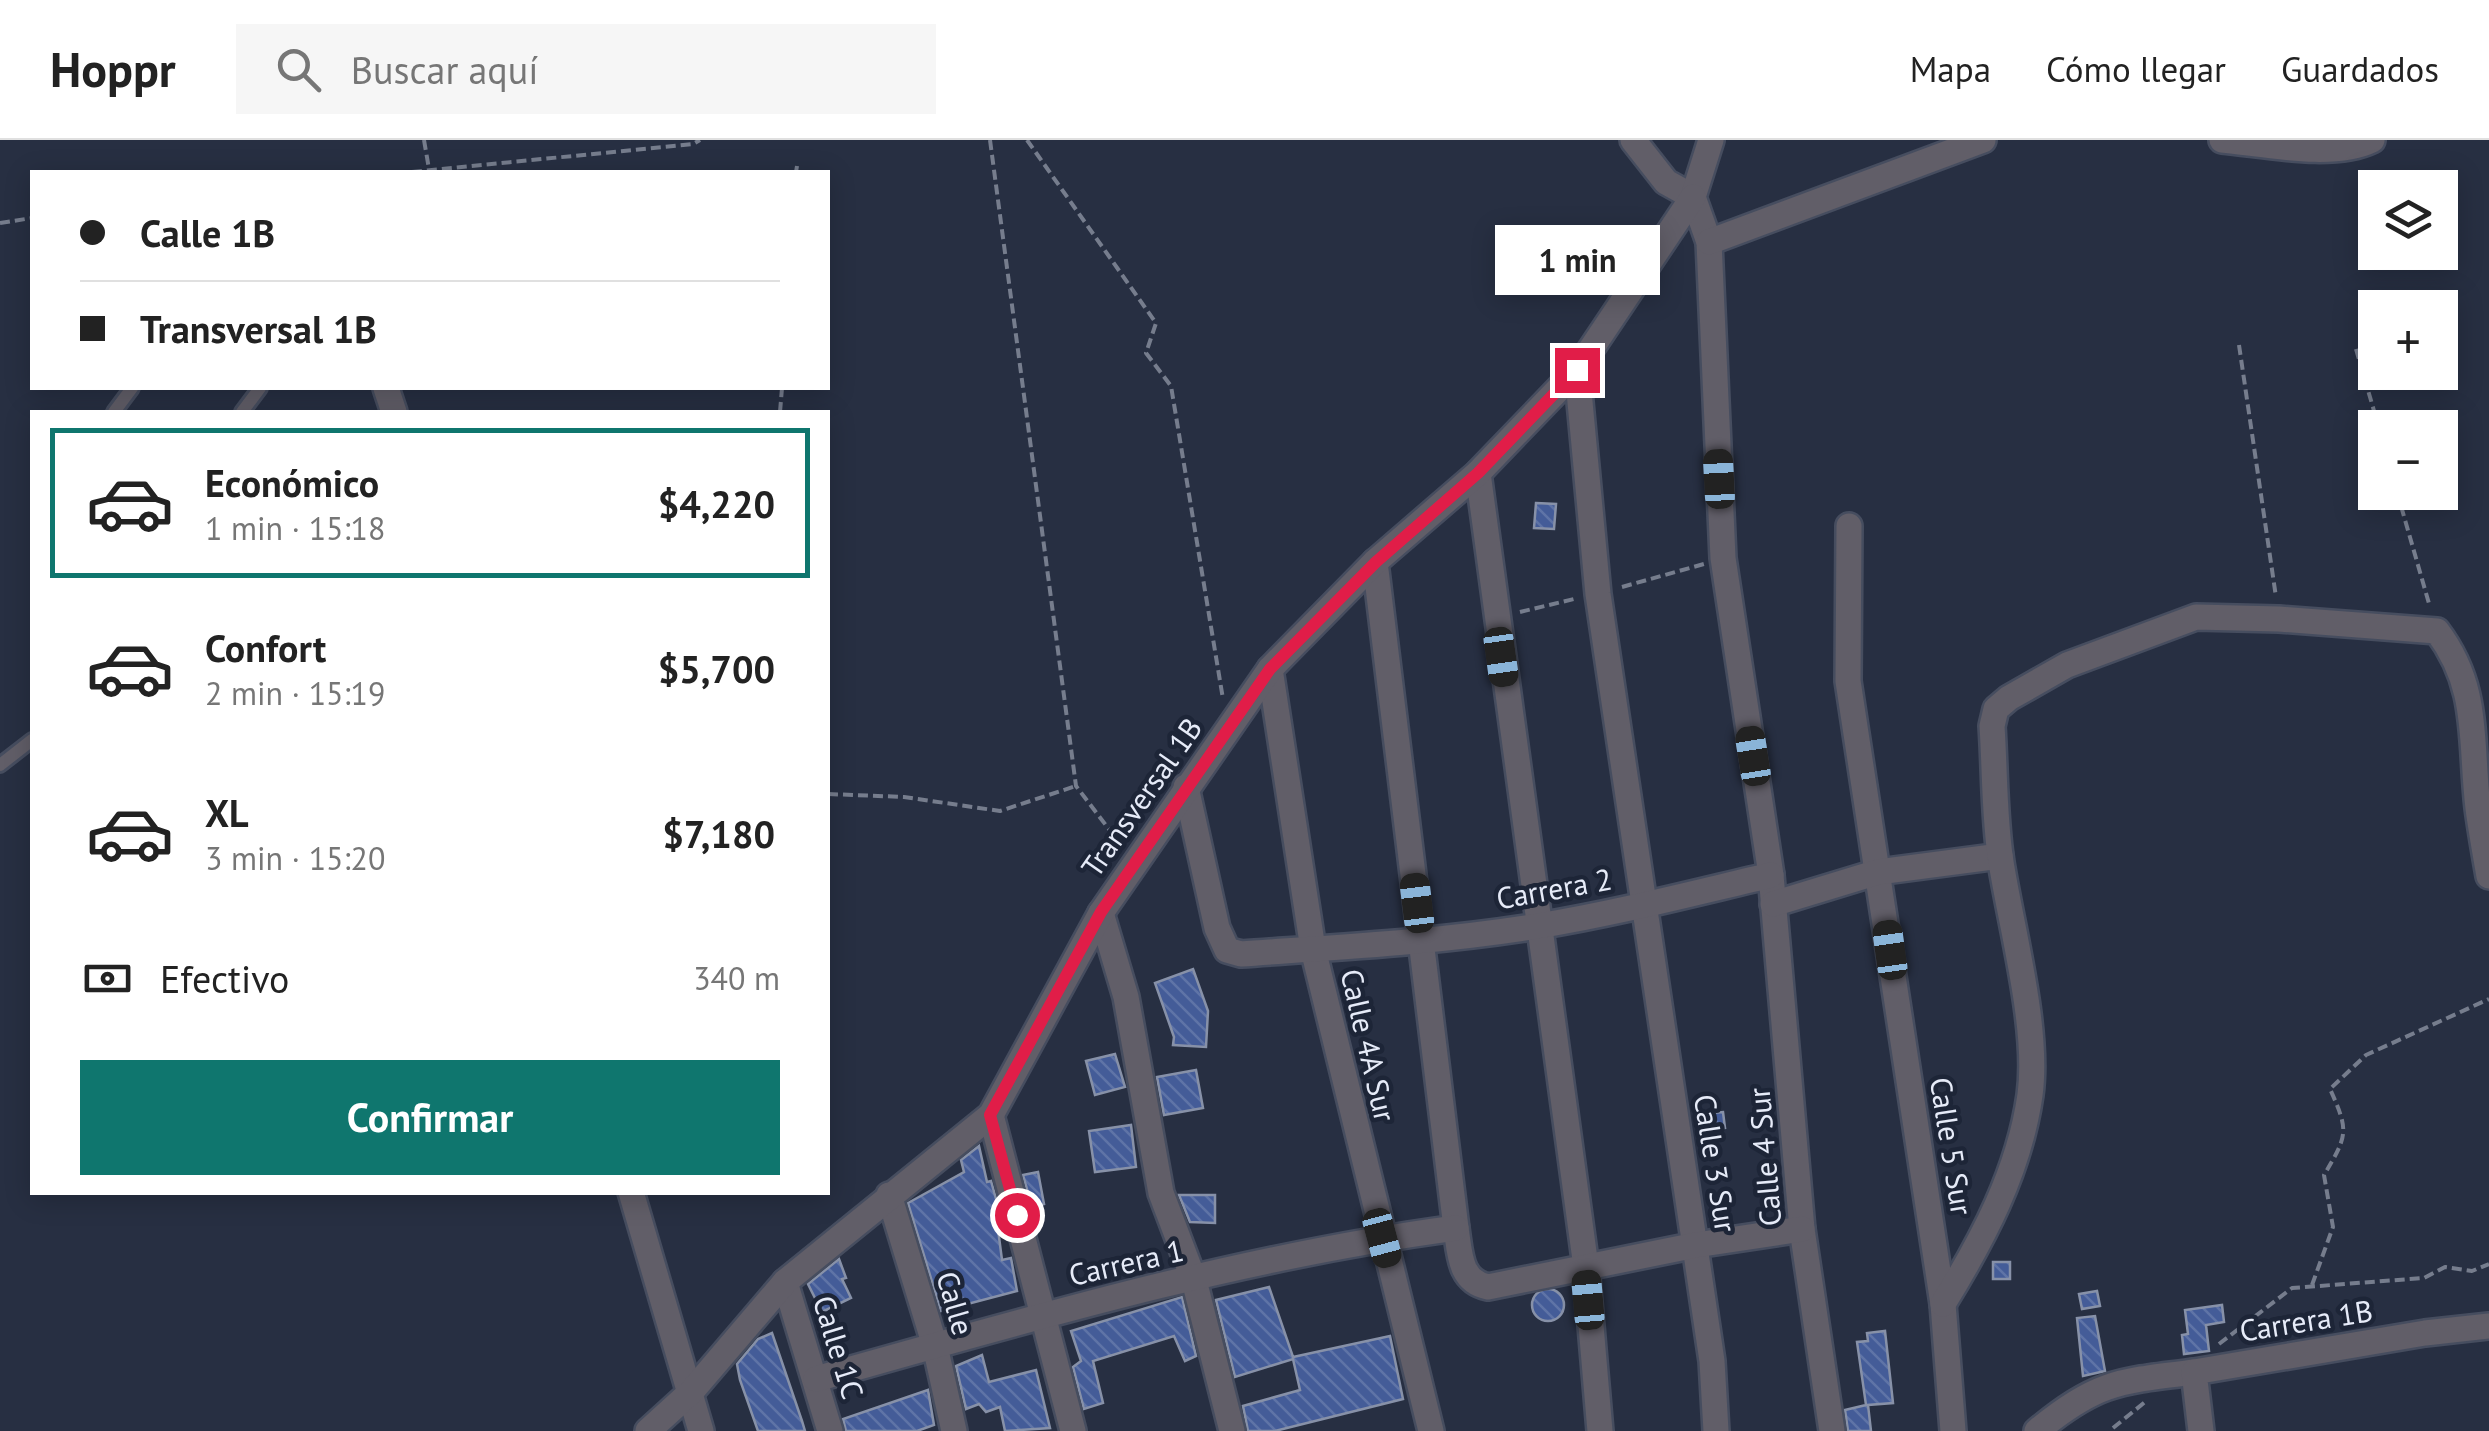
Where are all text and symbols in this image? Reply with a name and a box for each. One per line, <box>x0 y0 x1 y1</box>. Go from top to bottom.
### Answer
search box <box>236 24 936 114</box>
text: Hoppr <box>50 38 176 100</box>
icon: search <box>271 42 326 97</box>
text: Buscar aquí <box>351 45 538 94</box>
text: Mapa <box>1910 46 1991 92</box>
text: Cómo llegar <box>2046 46 2226 92</box>
text: Guardados <box>2281 46 2439 92</box>
map controls <box>2358 170 2458 510</box>
button: layers <box>2358 170 2458 270</box>
text: Calle 1B <box>140 208 275 257</box>
callout: 1 min <box>1494 225 1660 295</box>
text: 1 min <box>1538 239 1617 281</box>
button: + <box>2358 290 2458 390</box>
text: Transversal 1B <box>140 304 377 353</box>
route end <box>1555 348 1600 393</box>
button: − <box>2358 410 2458 510</box>
car <box>1702 448 1736 510</box>
icon: car <box>85 458 175 548</box>
text: Económico <box>205 458 379 507</box>
text: $4,220 <box>658 479 775 528</box>
text: 1 min · 15:18 <box>205 507 385 549</box>
icon: car <box>85 623 175 713</box>
text: Confort <box>205 623 326 672</box>
car <box>1482 625 1520 689</box>
text: $5,700 <box>658 644 775 693</box>
text: 2 min · 15:19 <box>205 672 385 714</box>
street label: Transversal 1B <box>1072 710 1210 884</box>
car <box>1733 724 1773 788</box>
icon: car <box>85 788 175 878</box>
text: XL <box>205 788 249 837</box>
text: $7,180 <box>662 809 775 858</box>
text: 3 min · 15:20 <box>205 837 385 879</box>
street label: Carrera 2 <box>1493 859 1615 917</box>
car <box>1398 871 1436 935</box>
car <box>1871 918 1909 982</box>
icon: cash <box>80 951 135 1006</box>
text: Efectivo <box>160 954 289 1003</box>
text: 340 m <box>693 957 780 999</box>
street label: Calle 4A Sur <box>1333 965 1405 1125</box>
button: Confirmar <box>80 1060 780 1175</box>
street label: Calle 5 Sur <box>1922 1074 1982 1218</box>
street label: Calle 4 Sur <box>1739 1086 1789 1228</box>
street label: Calle 3 Sur <box>1686 1091 1746 1235</box>
route start <box>995 1193 1040 1238</box>
car <box>1360 1205 1404 1271</box>
street label: Carrera 1 <box>1065 1230 1187 1294</box>
street label: Calle <box>928 1267 984 1339</box>
car <box>1570 1269 1606 1331</box>
street label: Carrera 1B <box>2237 1290 2375 1350</box>
street label: Calle 1C <box>805 1291 873 1403</box>

